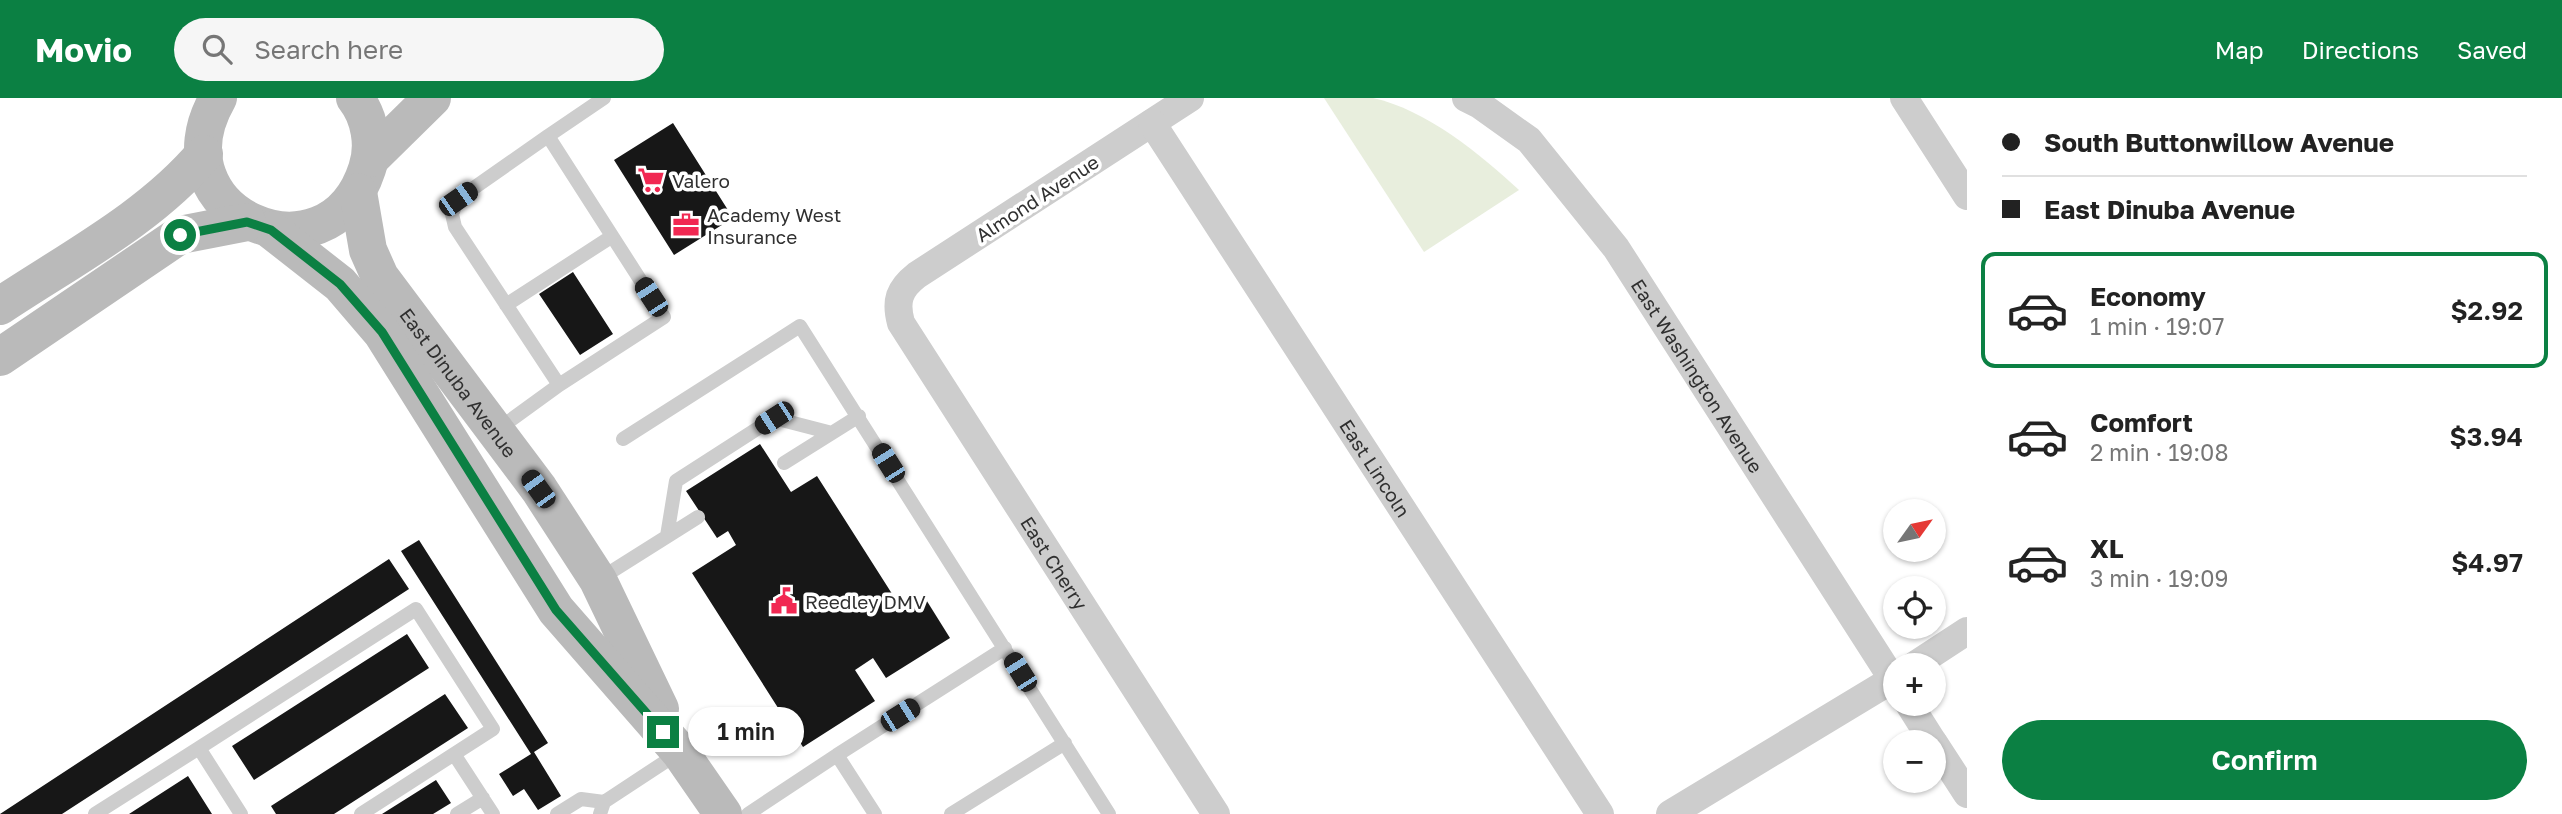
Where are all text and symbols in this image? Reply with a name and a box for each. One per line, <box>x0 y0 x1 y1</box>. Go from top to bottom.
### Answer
search box <box>174 18 664 81</box>
text: Movio <box>35 30 132 69</box>
icon: search <box>198 30 236 68</box>
text: Search here <box>254 34 403 65</box>
text: Map <box>2215 35 2264 64</box>
text: Directions <box>2302 35 2419 64</box>
text: Saved <box>2457 35 2527 64</box>
text: South Buttonwillow Avenue <box>2044 127 2394 158</box>
street label: Almond Avenue <box>971 150 1103 246</box>
supermarket icon: Valero <box>636 165 666 195</box>
place label: Valero <box>672 169 730 192</box>
car <box>435 178 482 220</box>
text: East Dinuba Avenue <box>2044 194 2295 225</box>
place label: Academy West Insurance <box>707 203 841 248</box>
office icon: Academy West Insurance <box>671 210 701 240</box>
route start <box>164 219 196 251</box>
car <box>631 274 672 320</box>
street label: East Washington Avenue <box>1627 274 1768 477</box>
icon: car <box>2006 279 2069 342</box>
text: Economy <box>2090 281 2206 312</box>
text: $2.92 <box>2450 295 2523 326</box>
street label: East Dinuba Avenue <box>396 303 522 461</box>
text: 1 min · 19:07 <box>2090 312 2224 340</box>
car <box>751 398 798 438</box>
icon: car <box>2006 405 2069 468</box>
text: Comfort <box>2090 407 2193 438</box>
street label: East Lincoln <box>1336 415 1416 521</box>
text: $3.94 <box>2450 421 2523 452</box>
text: 2 min · 19:08 <box>2090 438 2228 466</box>
car <box>868 440 909 486</box>
car <box>518 466 559 512</box>
north arrow <box>1883 499 1946 562</box>
map controls <box>1883 499 1946 793</box>
street label: East Cherry <box>1016 512 1093 614</box>
icon: car <box>2006 531 2069 594</box>
text: XL <box>2090 533 2124 564</box>
text: $4.97 <box>2451 547 2523 578</box>
text: 3 min · 19:09 <box>2090 564 2228 592</box>
button: locate <box>1883 576 1946 639</box>
public building icon: Reedley DMV <box>769 586 799 616</box>
place label: Reedley DMV <box>805 590 926 613</box>
car <box>1000 649 1041 695</box>
button: + <box>1883 653 1946 716</box>
car <box>877 695 924 735</box>
callout: 1 min <box>688 708 803 756</box>
route end <box>647 716 679 748</box>
text: 1 min <box>717 717 775 745</box>
button: Confirm <box>2002 720 2527 800</box>
button: − <box>1883 730 1946 793</box>

